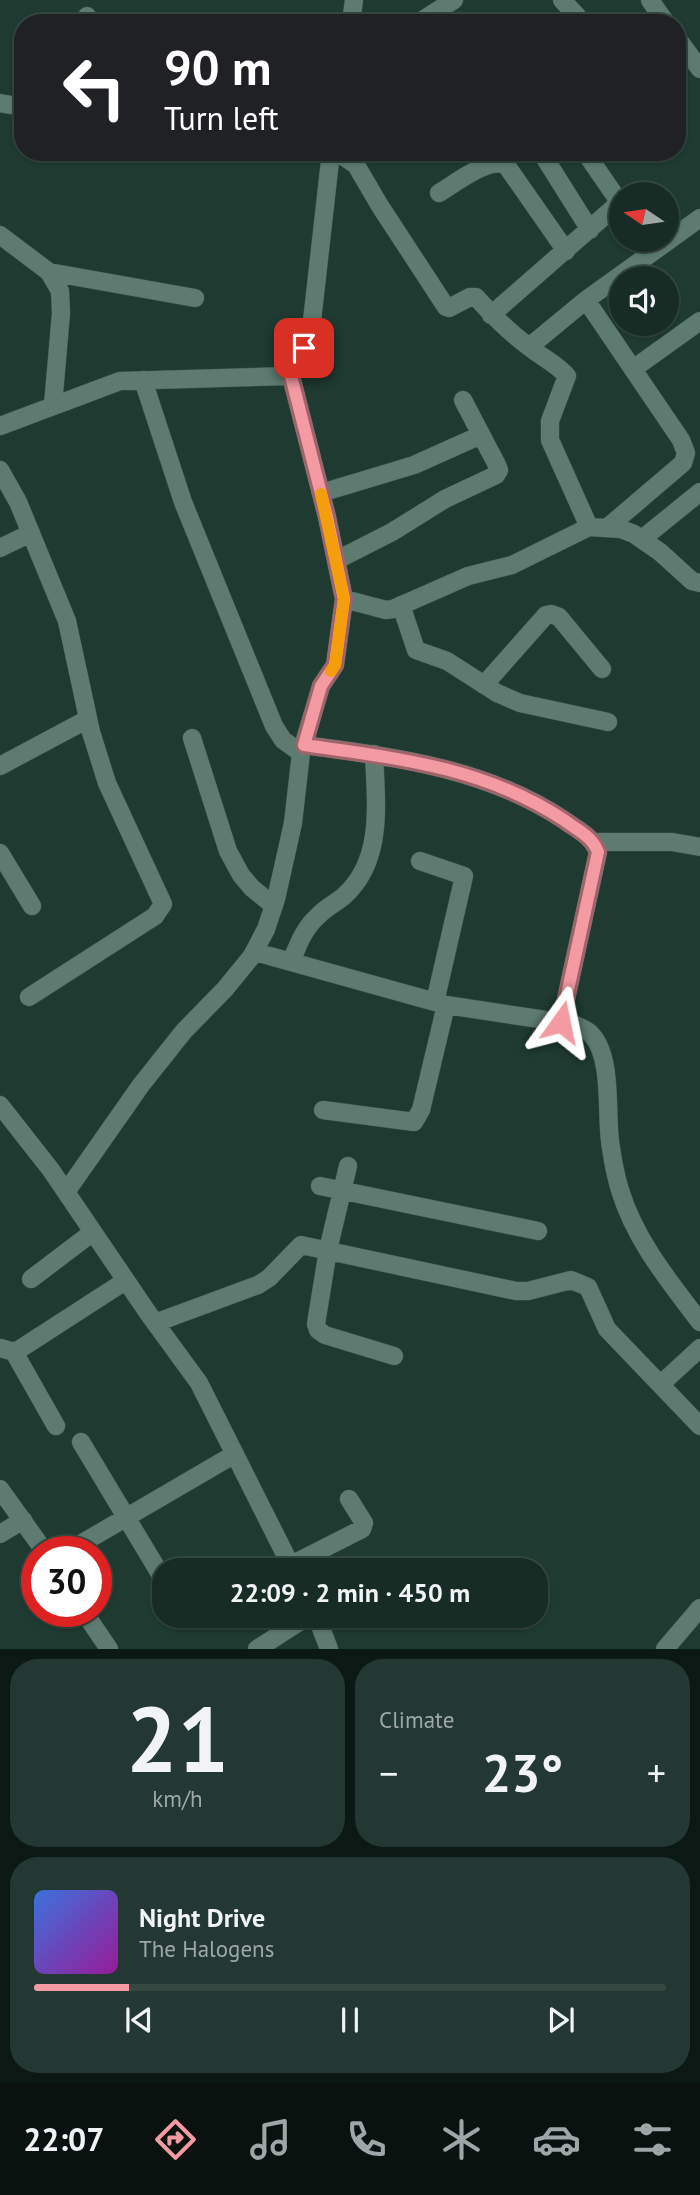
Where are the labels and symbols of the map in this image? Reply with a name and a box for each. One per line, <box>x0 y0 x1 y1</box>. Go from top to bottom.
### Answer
north arrow <box>609 182 679 252</box>
pin <box>274 318 334 378</box>
position arrow <box>524 985 598 1059</box>
speed limit sign: 30 <box>21 1536 112 1627</box>

